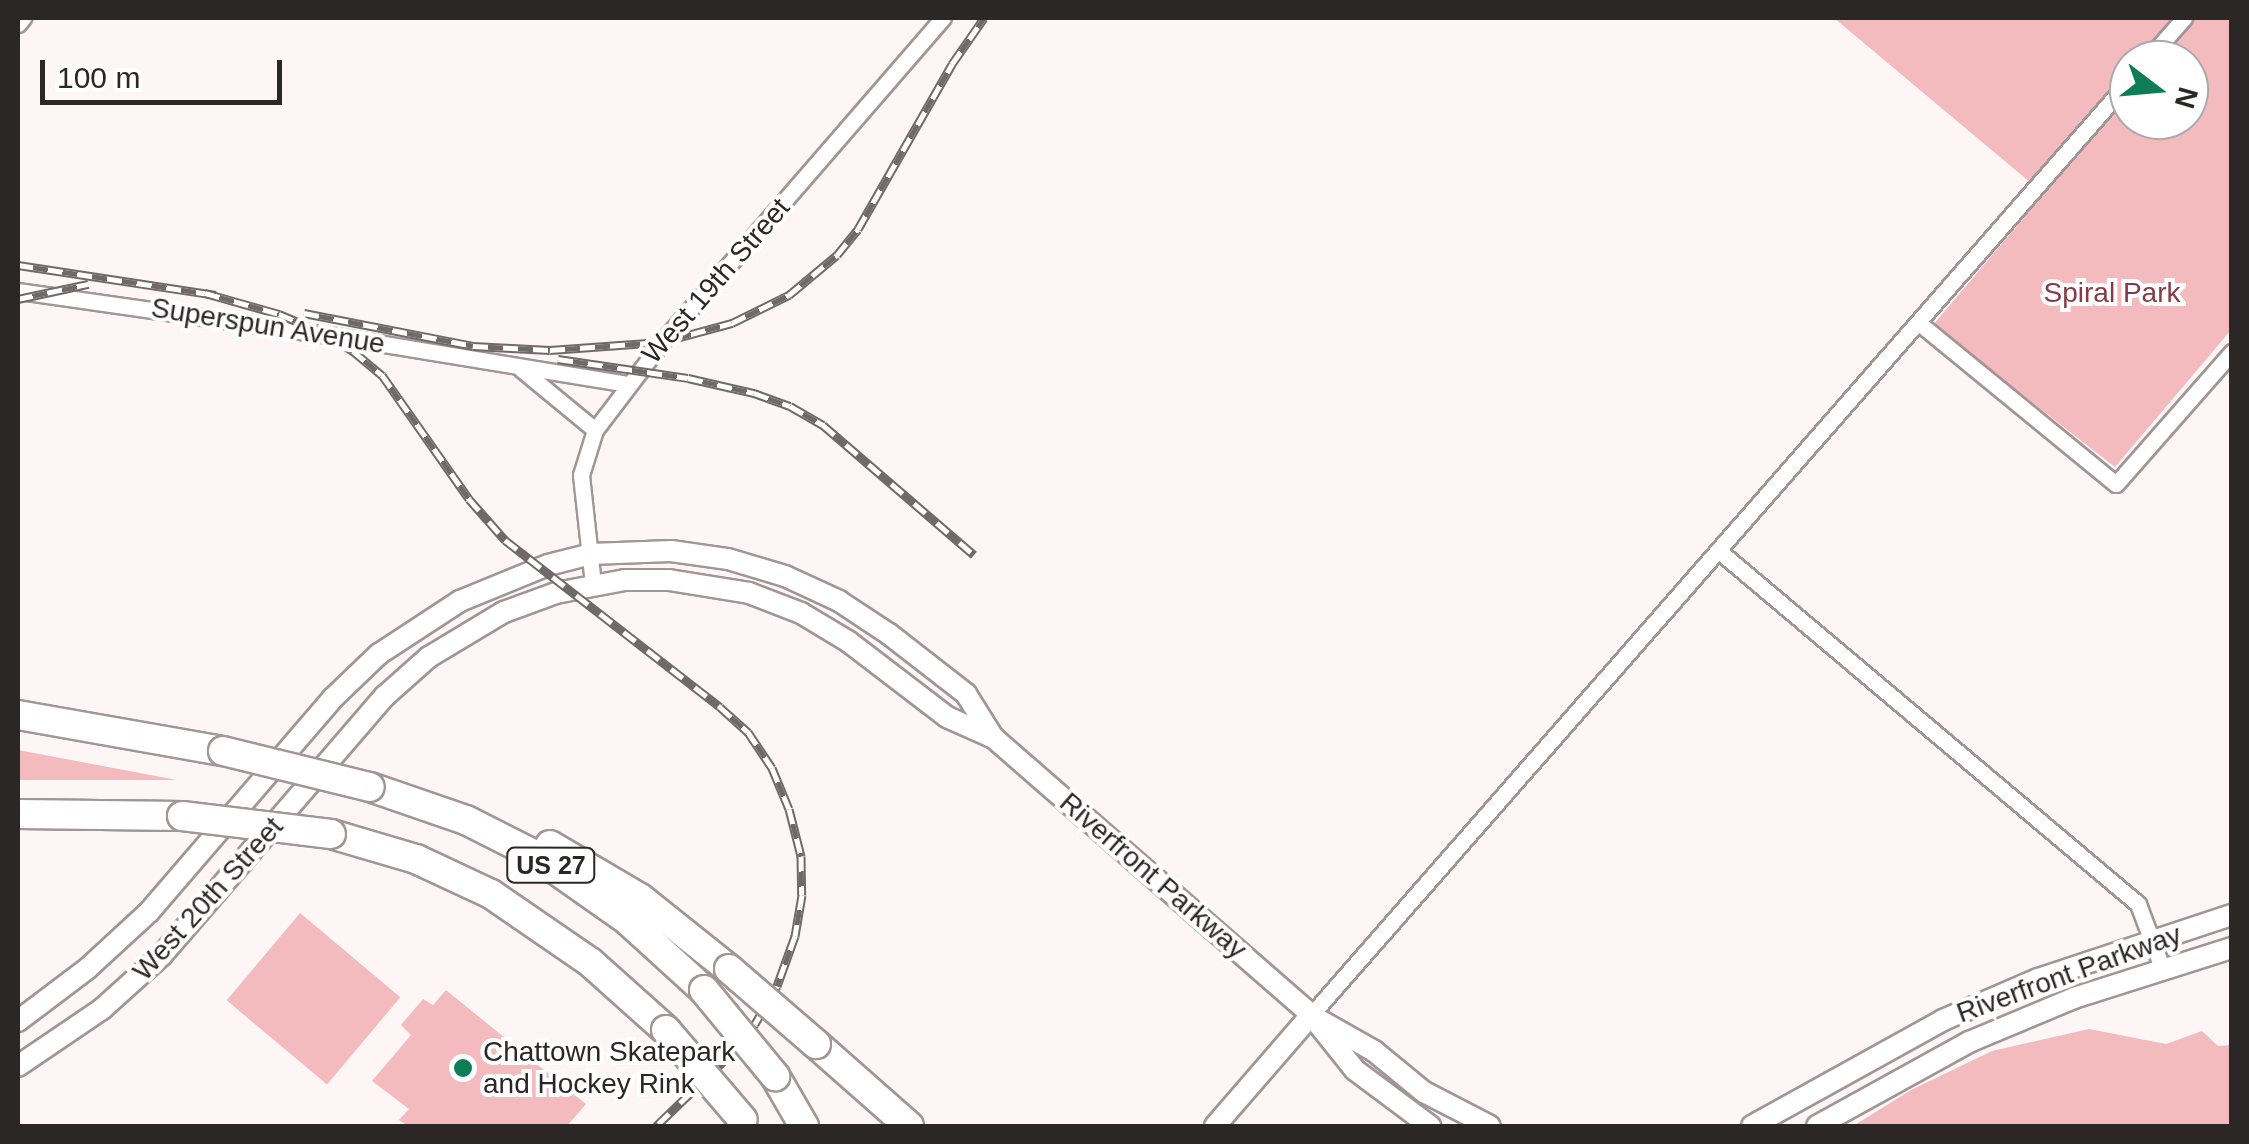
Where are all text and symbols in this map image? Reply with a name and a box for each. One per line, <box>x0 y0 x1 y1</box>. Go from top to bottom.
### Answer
scale bar <box>45 40 288 102</box>
north arrow <box>2109 40 2209 140</box>
text: 100 m <box>57 61 140 94</box>
text: N <box>2169 84 2204 112</box>
street label: West 19th Street <box>635 191 797 371</box>
park label: Spiral Park <box>2044 276 2180 310</box>
street label: Superspun Avenue <box>148 291 388 361</box>
street label: Riverfront Parkway <box>1053 786 1253 966</box>
street label: West 20th Street <box>126 810 290 988</box>
road number: US 27 <box>506 845 596 885</box>
street label: Riverfront Parkway <box>1952 918 2186 1030</box>
place label: Chattown Skatepark and Hockey Rink <box>483 1035 735 1101</box>
marker: Chattown Skatepark and Hockey Rink <box>452 1057 474 1079</box>

